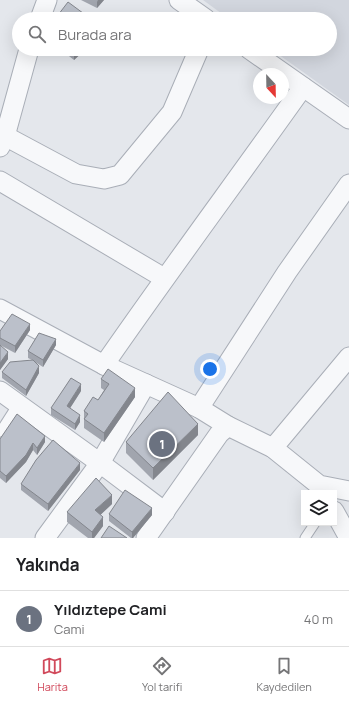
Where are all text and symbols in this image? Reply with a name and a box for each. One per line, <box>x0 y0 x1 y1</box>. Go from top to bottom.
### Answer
search box <box>12 12 337 56</box>
icon: search <box>26 23 48 45</box>
text: Burada ara <box>58 24 132 45</box>
north arrow <box>253 68 289 104</box>
your location <box>200 359 220 379</box>
pin: 1 <box>149 429 175 459</box>
map controls <box>301 490 337 526</box>
button: layers <box>301 490 337 526</box>
text: Yakında <box>16 553 80 576</box>
text: Yıldıztepe Cami <box>54 599 167 620</box>
text: 1 <box>26 610 32 628</box>
text: 40 m <box>304 610 333 628</box>
text: Cami <box>54 620 85 638</box>
tab: Harita <box>37 655 68 694</box>
tab: Yol tarifi <box>142 655 182 694</box>
tab: Kaydedilen <box>257 655 312 694</box>

